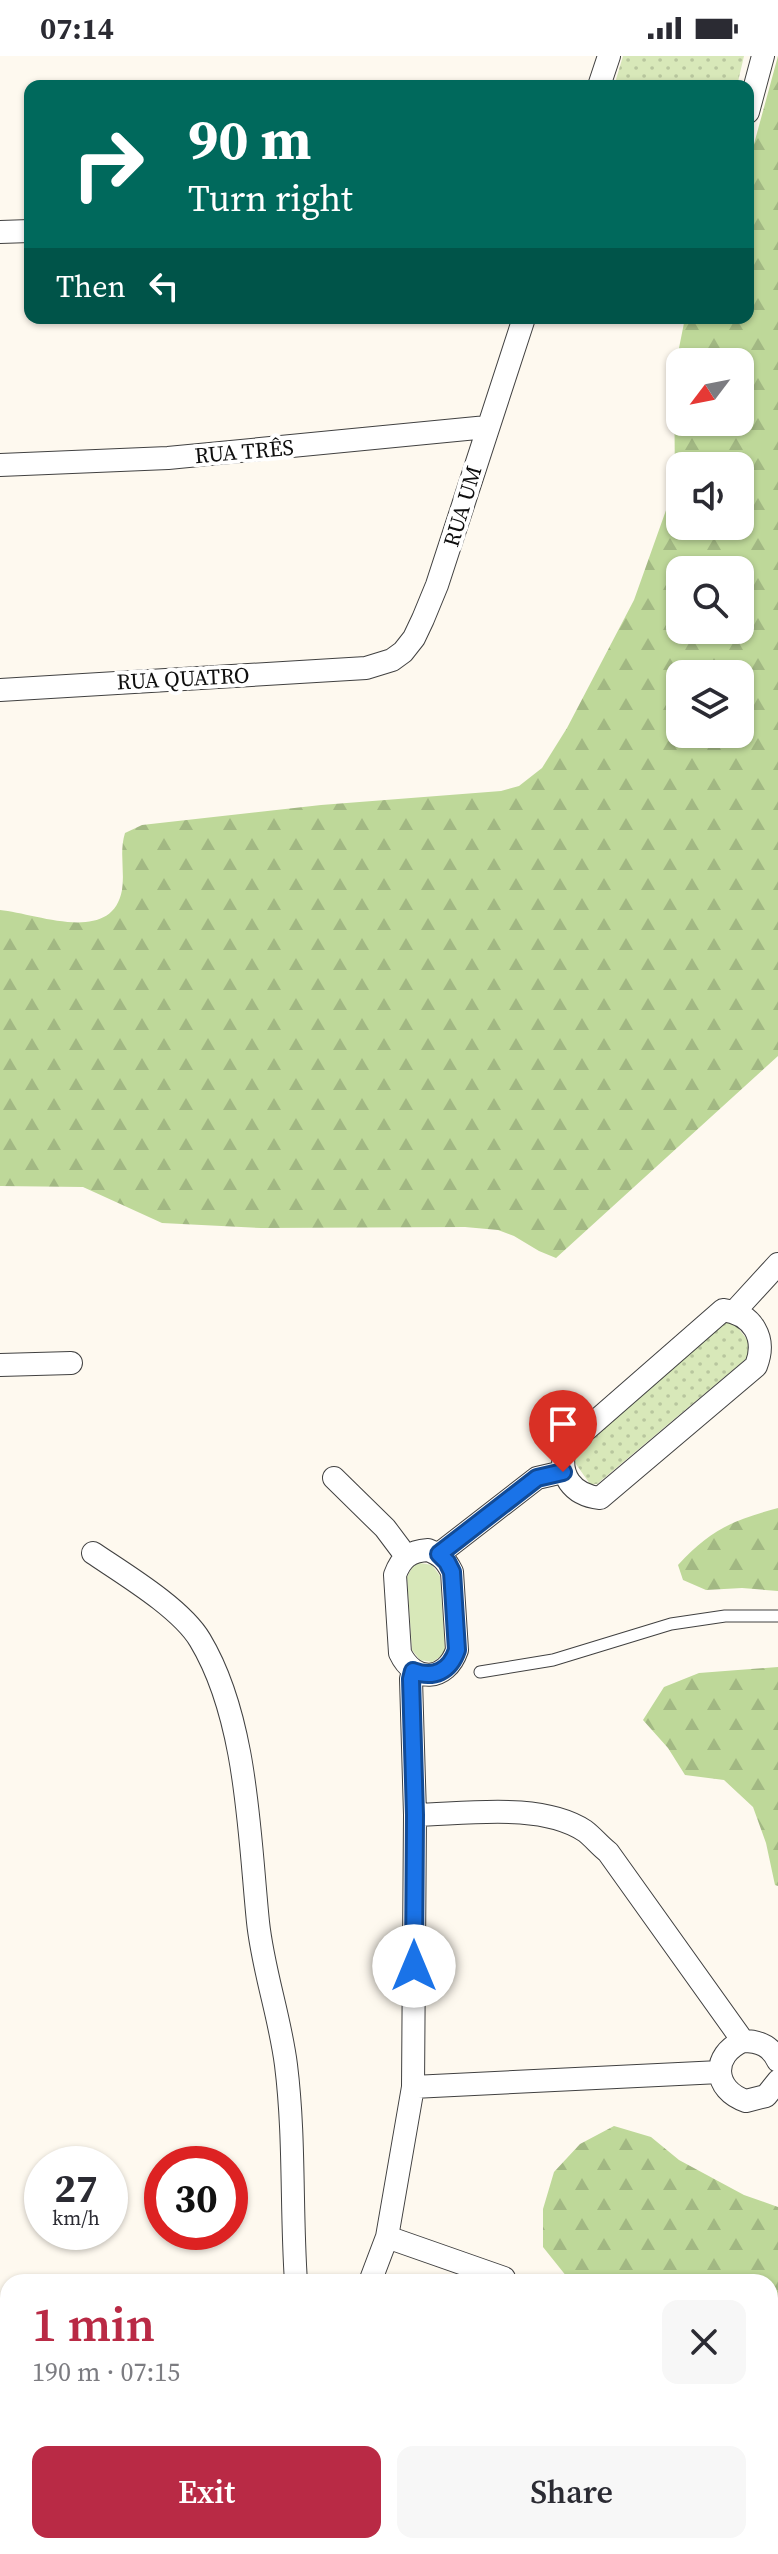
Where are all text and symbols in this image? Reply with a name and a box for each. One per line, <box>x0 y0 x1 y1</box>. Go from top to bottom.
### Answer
text: 07:14 <box>40 8 114 49</box>
text: 90 m <box>188 101 311 178</box>
icon: right <box>56 112 160 216</box>
text: Turn right <box>188 174 353 223</box>
icon: left <box>142 264 186 308</box>
text: Then <box>56 266 126 307</box>
north arrow <box>666 348 754 436</box>
map controls <box>666 348 754 748</box>
street label: RUA TRÊS <box>193 432 295 470</box>
button: sound <box>666 452 754 540</box>
street label: RUA UM <box>435 462 489 550</box>
button: search <box>666 556 754 644</box>
street label: RUA QUATRO <box>116 660 250 696</box>
button: layers <box>666 660 754 748</box>
pin <box>529 1390 597 1472</box>
icon: arrive <box>541 1402 585 1446</box>
position arrow <box>372 1924 456 2008</box>
speed limit sign: 30 <box>144 2146 248 2250</box>
text: 27 <box>54 2161 98 2215</box>
text: km/h <box>52 2204 100 2232</box>
text: 1 min <box>32 2291 155 2357</box>
button: close <box>662 2300 746 2384</box>
text: 190 m · 07:15 <box>32 2354 180 2390</box>
button: Exit <box>32 2446 381 2538</box>
button: Share <box>397 2446 746 2538</box>

